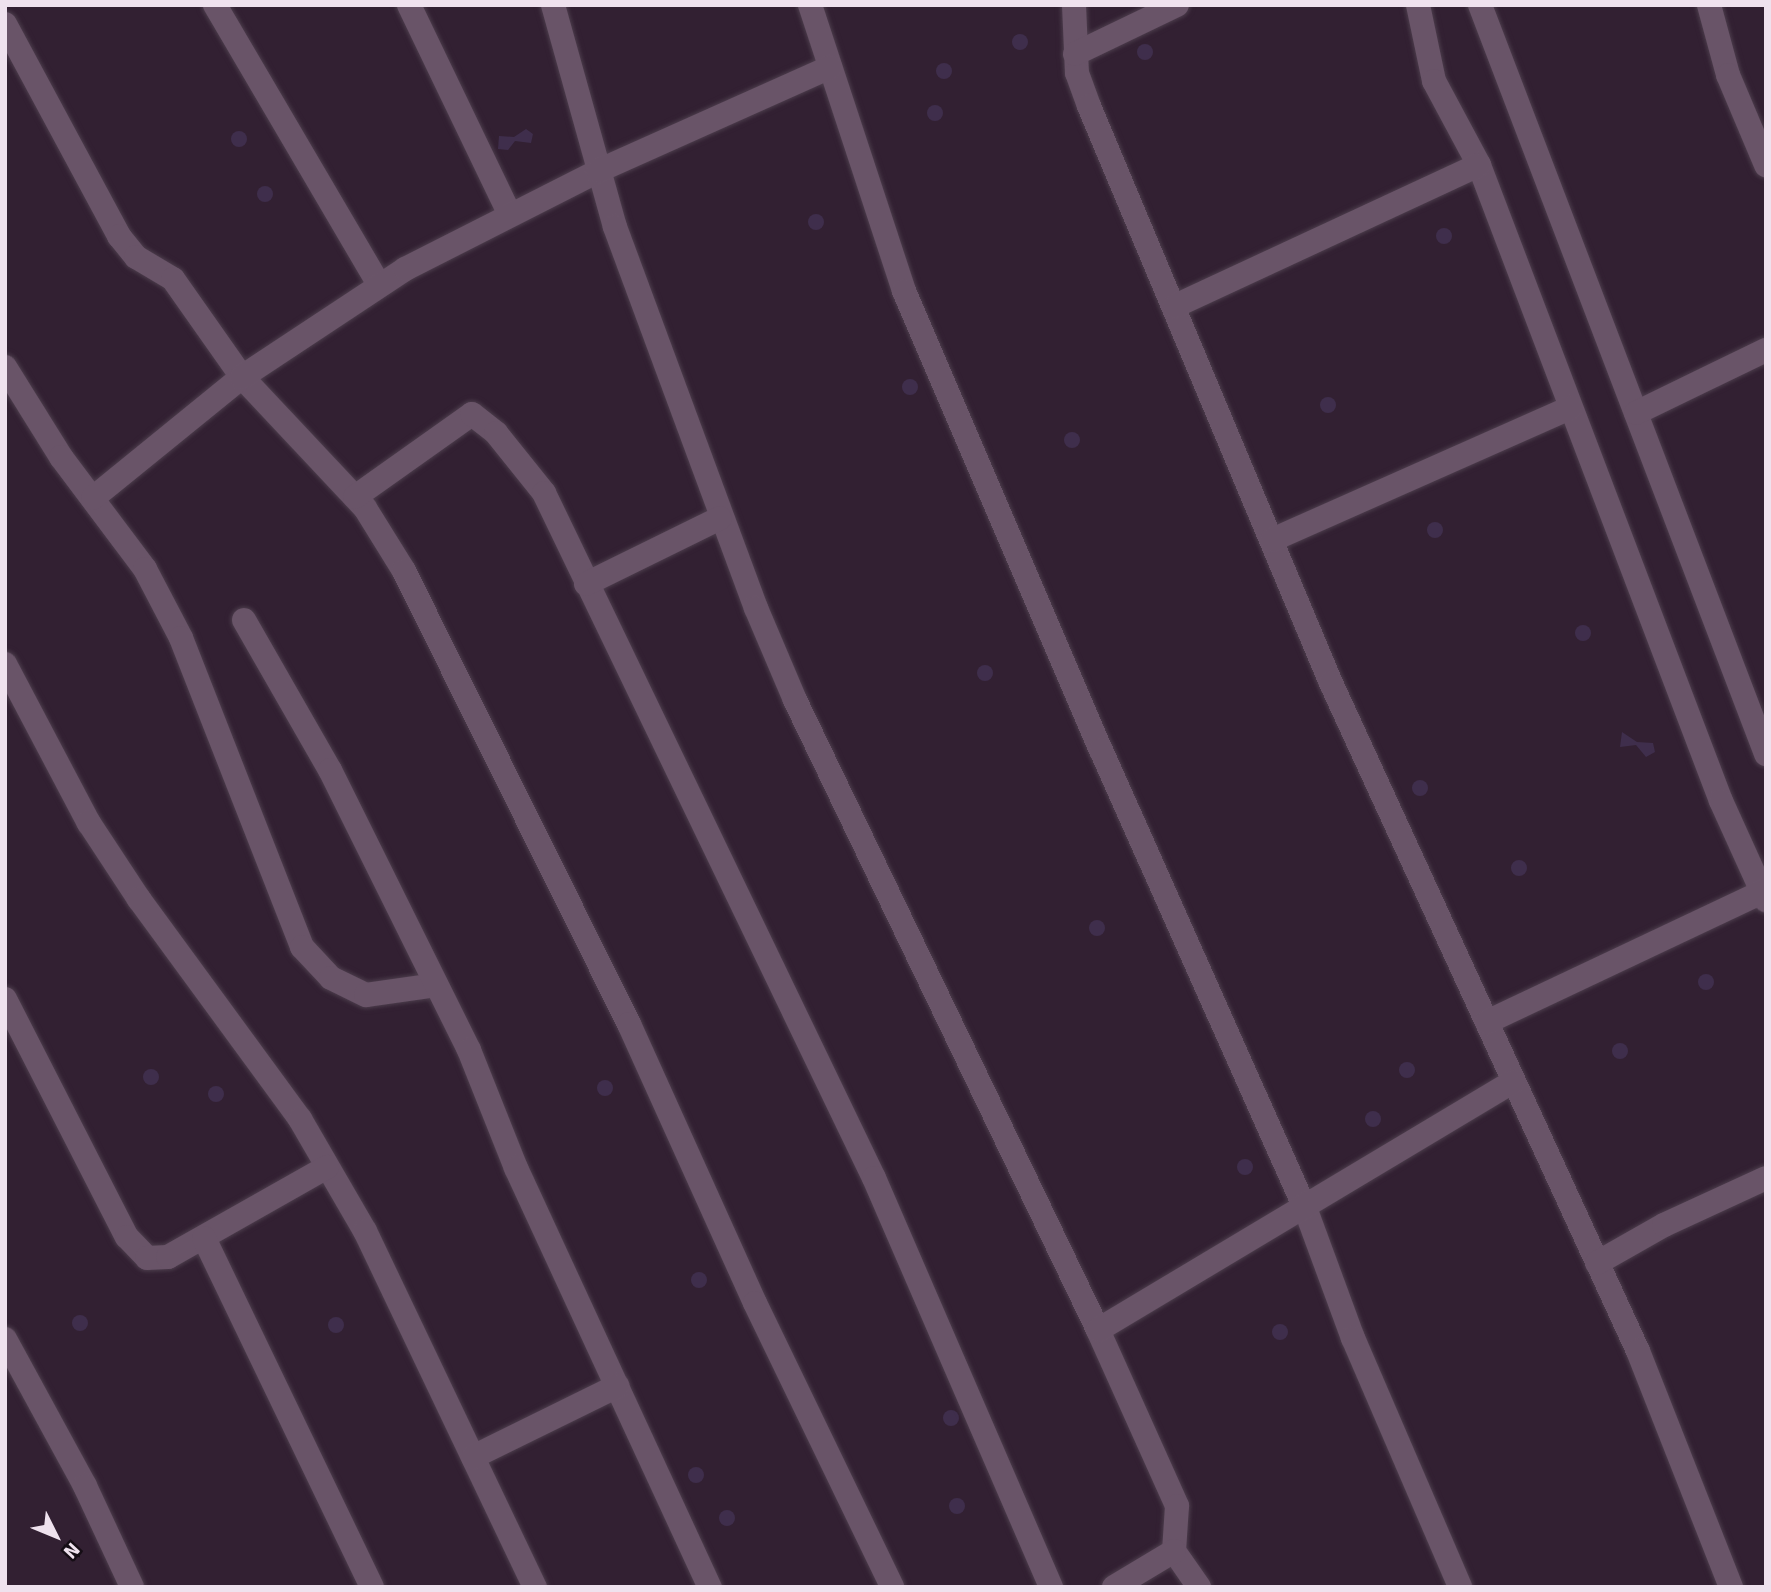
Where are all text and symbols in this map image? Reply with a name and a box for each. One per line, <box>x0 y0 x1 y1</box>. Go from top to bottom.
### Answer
north arrow <box>21 1501 91 1571</box>
text: N <box>58 1537 85 1563</box>

